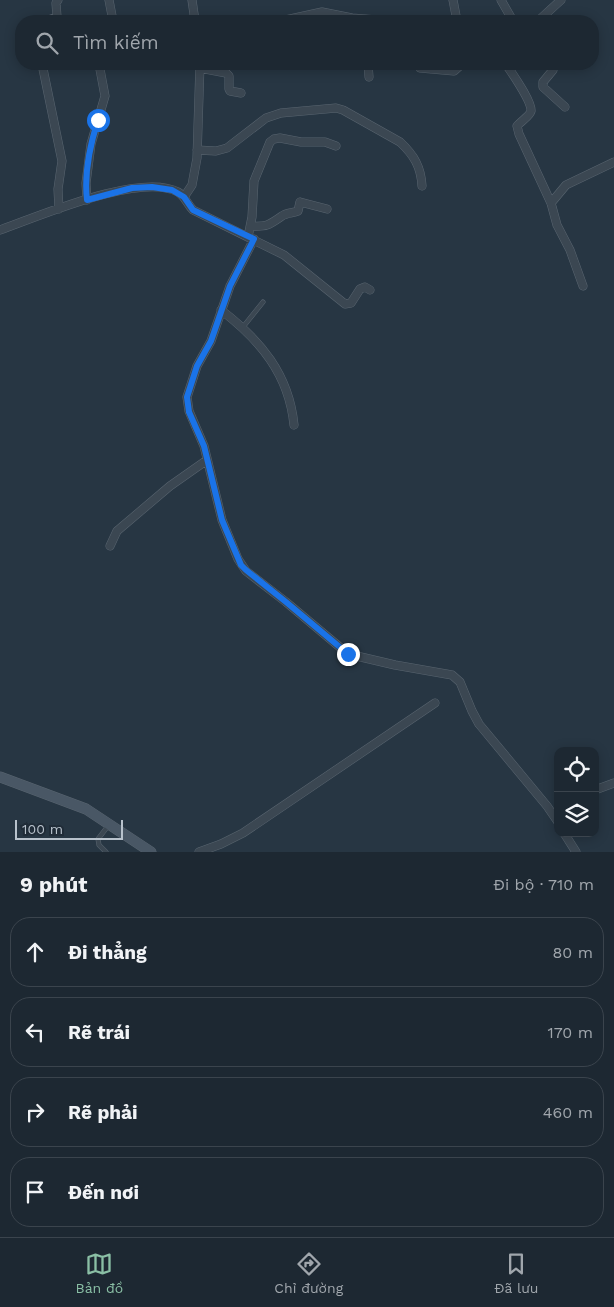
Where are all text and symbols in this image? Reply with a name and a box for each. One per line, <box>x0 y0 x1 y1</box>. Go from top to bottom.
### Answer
search box <box>15 15 599 70</box>
icon: search <box>33 29 61 57</box>
text: Tìm kiếm <box>73 31 159 54</box>
route start <box>87 109 110 132</box>
route end <box>337 643 360 666</box>
map controls <box>554 747 599 837</box>
button: locate <box>554 747 599 792</box>
button: layers <box>554 792 599 837</box>
scale bar <box>15 817 122 840</box>
text: 100 m <box>22 821 63 837</box>
text: 9 phút <box>20 872 87 897</box>
text: Đi bộ · 710 m <box>493 875 594 894</box>
icon: ahead <box>21 938 49 966</box>
text: Đi thẳng <box>68 941 147 964</box>
text: 80 m <box>552 943 593 962</box>
icon: left <box>21 1018 49 1046</box>
text: Rẽ trái <box>68 1021 130 1044</box>
text: 170 m <box>547 1023 593 1042</box>
icon: right <box>21 1098 49 1126</box>
text: Rẽ phải <box>68 1101 138 1124</box>
text: 460 m <box>543 1103 593 1122</box>
icon: arrive <box>21 1178 49 1206</box>
text: Đến nơi <box>68 1181 139 1204</box>
tab: Bản đồ <box>76 1250 123 1296</box>
tab: Chỉ đường <box>274 1250 343 1296</box>
tab: Đã lưu <box>494 1250 538 1296</box>

